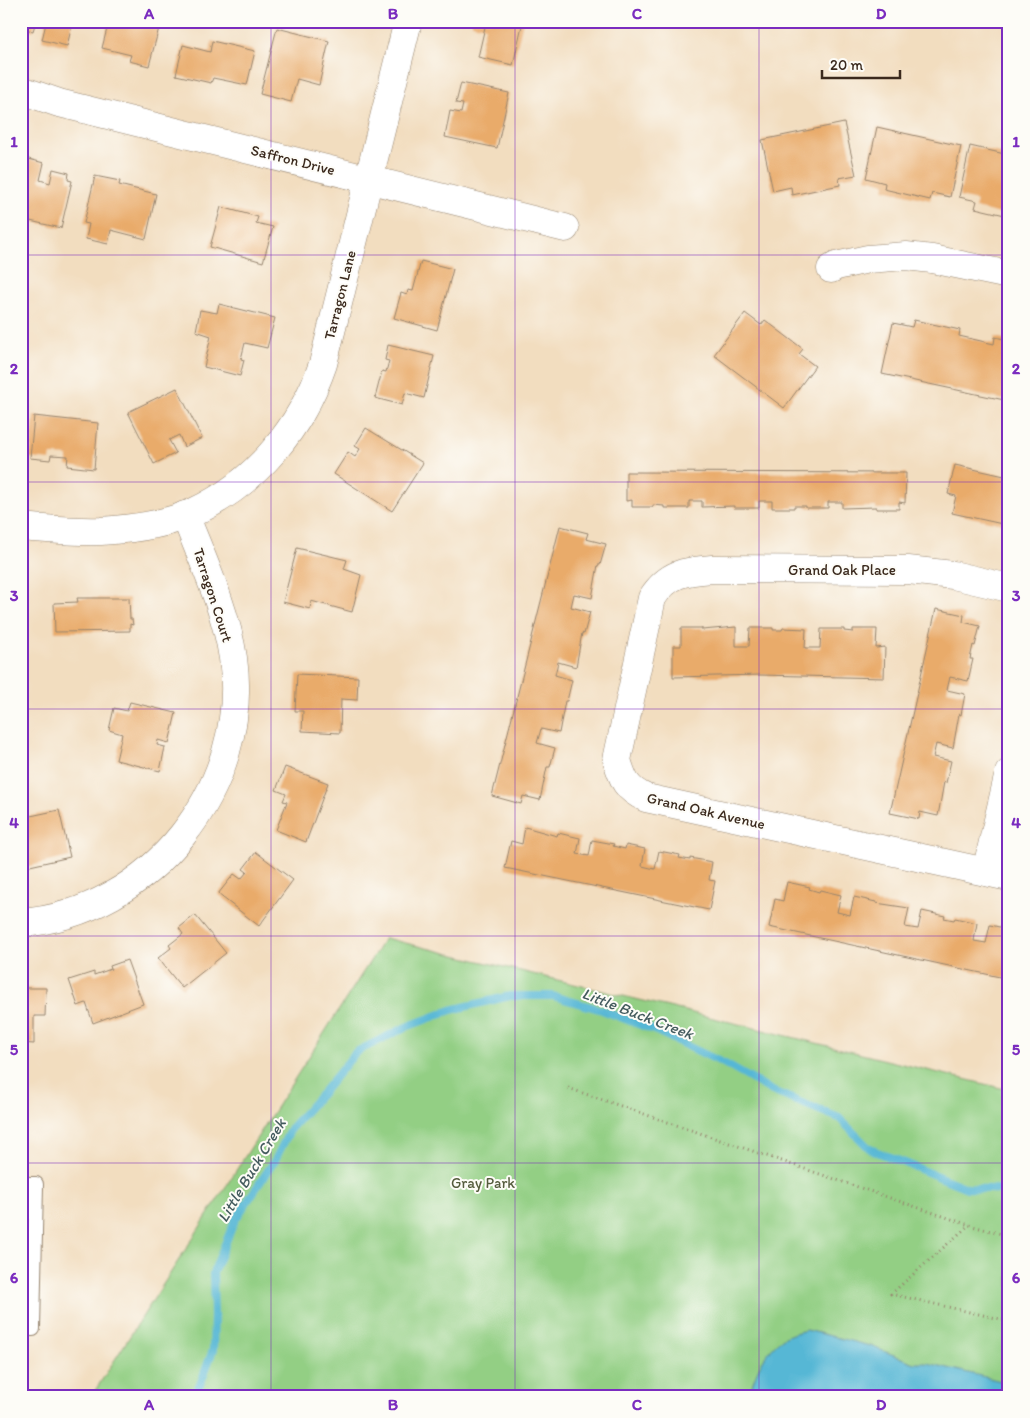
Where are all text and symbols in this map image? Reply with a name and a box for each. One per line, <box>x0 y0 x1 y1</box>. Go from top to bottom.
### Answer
text: A <box>143 4 155 23</box>
text: B <box>388 4 399 23</box>
text: C <box>632 4 643 23</box>
text: D <box>876 4 887 23</box>
scale bar <box>822 48 900 80</box>
text: 20 m <box>830 56 864 74</box>
text: 1 <box>10 132 18 151</box>
text: 1 <box>1012 132 1020 151</box>
street label: Saffron Drive <box>249 141 337 179</box>
street label: Tarragon Lane <box>320 248 360 342</box>
text: 2 <box>10 359 19 378</box>
text: 2 <box>1012 359 1021 378</box>
street label: Tarragon Court <box>189 546 237 645</box>
street label: Grand Oak Place <box>788 561 896 579</box>
text: 3 <box>10 586 19 605</box>
text: 3 <box>1012 586 1021 605</box>
street label: Grand Oak Avenue <box>645 789 767 833</box>
text: 4 <box>9 813 19 832</box>
text: 4 <box>1011 813 1021 832</box>
water label: Little Buck Creek <box>580 984 697 1044</box>
text: 5 <box>10 1040 19 1059</box>
text: 5 <box>1012 1040 1021 1059</box>
water label: Little Buck Creek <box>213 1114 290 1226</box>
park label: Gray Park <box>451 1174 515 1192</box>
text: 6 <box>10 1268 19 1287</box>
text: 6 <box>1012 1268 1021 1287</box>
text: A <box>143 1395 155 1414</box>
text: B <box>388 1395 399 1414</box>
text: C <box>632 1395 643 1414</box>
text: D <box>876 1395 887 1414</box>

